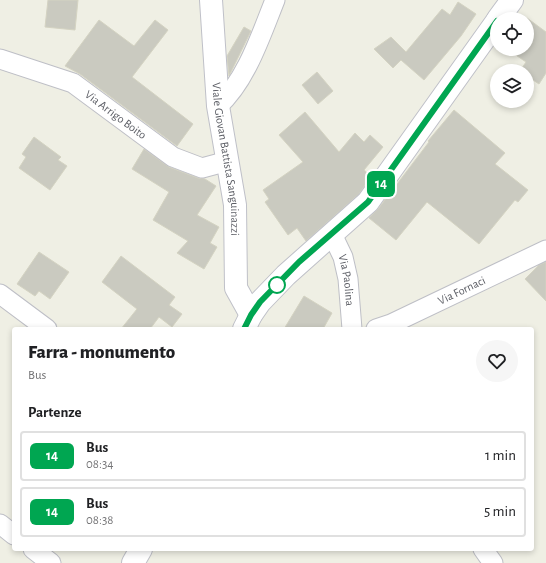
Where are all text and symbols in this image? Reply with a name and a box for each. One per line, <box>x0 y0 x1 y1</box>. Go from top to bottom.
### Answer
map controls <box>490 12 534 108</box>
button: locate <box>490 12 534 56</box>
button: layers <box>490 64 534 108</box>
street label: Viale Giovan Battista Sanguinazzi <box>210 82 241 236</box>
street label: Via Arrigo Boito <box>83 88 149 141</box>
line badge: 14 <box>363 171 399 197</box>
text: 14 <box>375 177 387 191</box>
street label: Via Paolina <box>337 253 356 307</box>
street label: Via Fornaci <box>436 274 487 307</box>
unlabelled marker <box>268 276 286 294</box>
button: heart <box>476 340 518 382</box>
text: Farra - monumento <box>28 343 175 362</box>
text: Bus <box>28 369 46 382</box>
text: Partenze <box>28 405 82 420</box>
text: Bus <box>86 440 108 455</box>
text: 1 min <box>485 448 516 463</box>
text: 14 <box>46 449 58 463</box>
text: 08:34 <box>86 458 114 471</box>
text: Bus <box>86 496 108 511</box>
text: 5 min <box>484 504 516 519</box>
text: 14 <box>46 505 58 519</box>
text: 08:38 <box>86 514 114 527</box>

